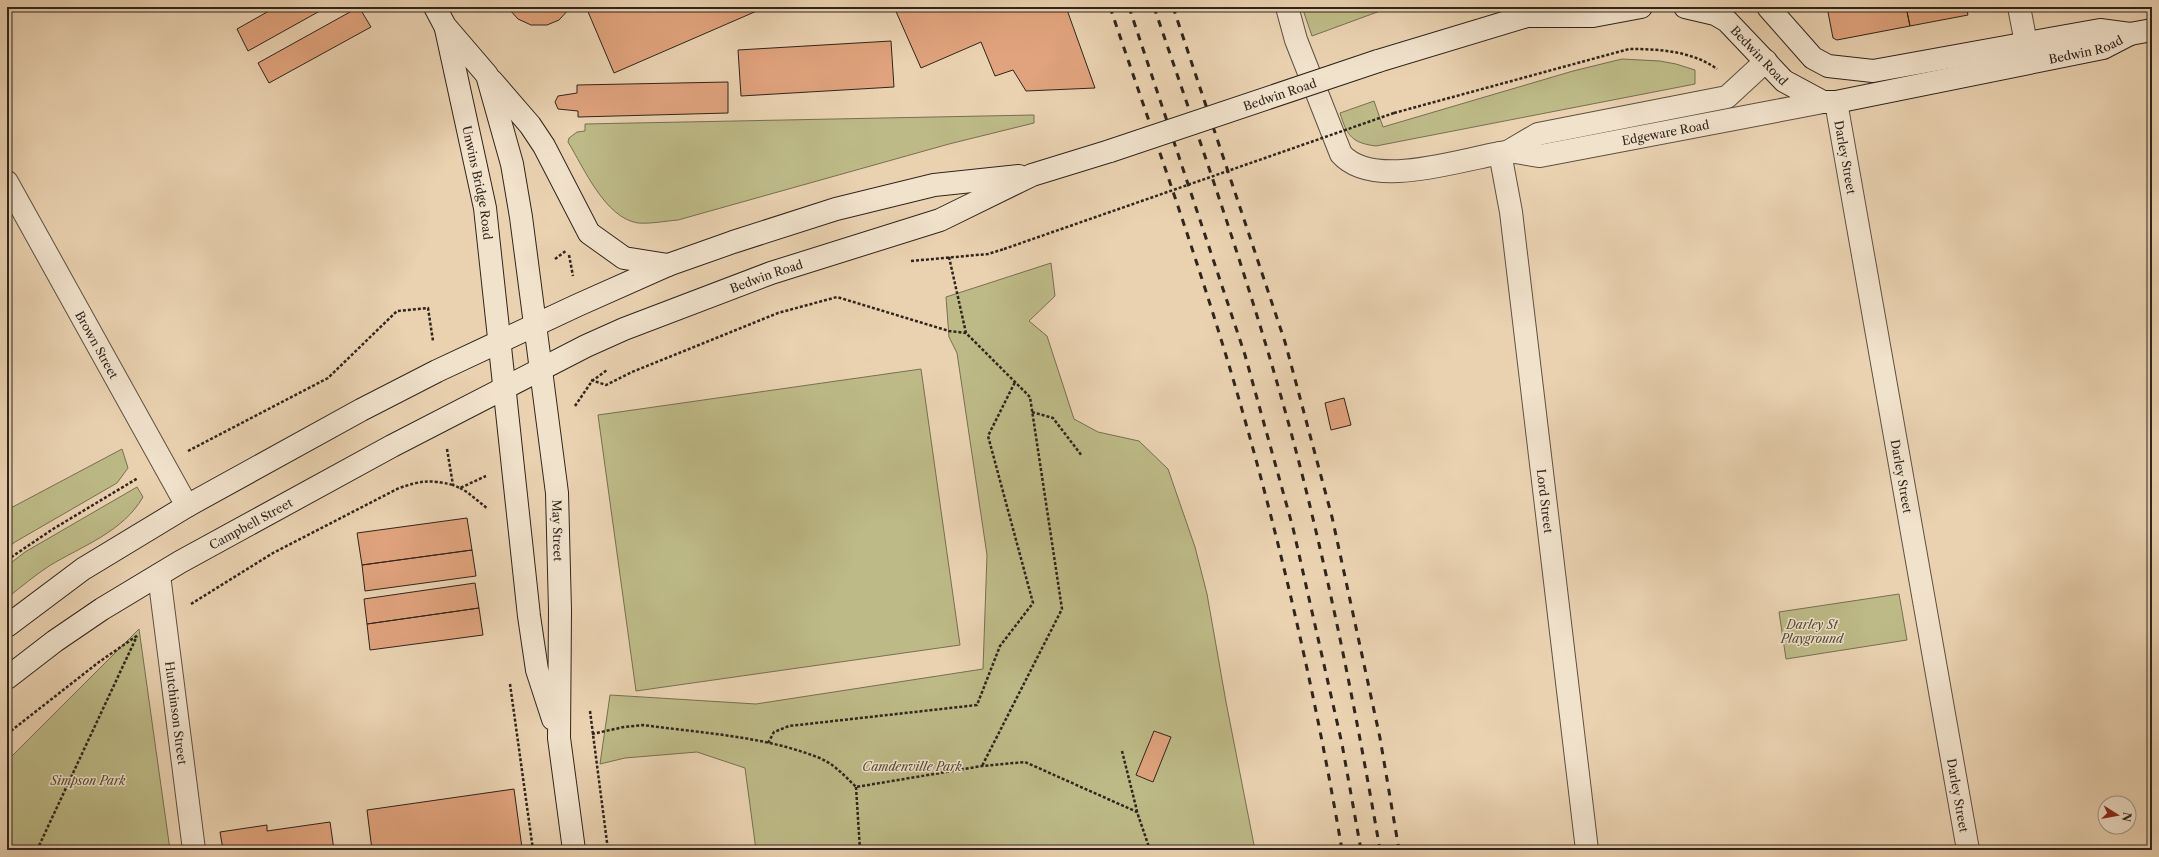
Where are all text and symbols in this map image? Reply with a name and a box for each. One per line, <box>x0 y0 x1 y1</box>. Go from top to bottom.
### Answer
street label: Bedwin Road <box>1728 22 1792 89</box>
street label: Bedwin Road <box>2047 31 2126 66</box>
street label: Bedwin Road <box>1241 75 1319 113</box>
street label: Edgeware Road <box>1620 116 1711 148</box>
street label: Darley Street <box>1832 119 1860 196</box>
street label: Unwins Bridge Road <box>460 124 496 241</box>
street label: Bedwin Road <box>728 256 805 296</box>
street label: Brown Street <box>73 308 122 382</box>
street label: Darley Street <box>1888 438 1916 515</box>
street label: Lord Street <box>1534 468 1557 535</box>
street label: Campbell Street <box>206 494 295 552</box>
street label: May Street <box>550 499 566 562</box>
park label: Darley St Playground <box>1780 617 1845 646</box>
street label: Hutchinson Street <box>163 660 191 766</box>
street label: Darley Street <box>1944 757 1972 834</box>
park label: Camdenville Park <box>862 759 962 774</box>
park label: Simpson Park <box>50 773 126 788</box>
north arrow <box>2097 795 2137 835</box>
text: N <box>2119 811 2135 823</box>

